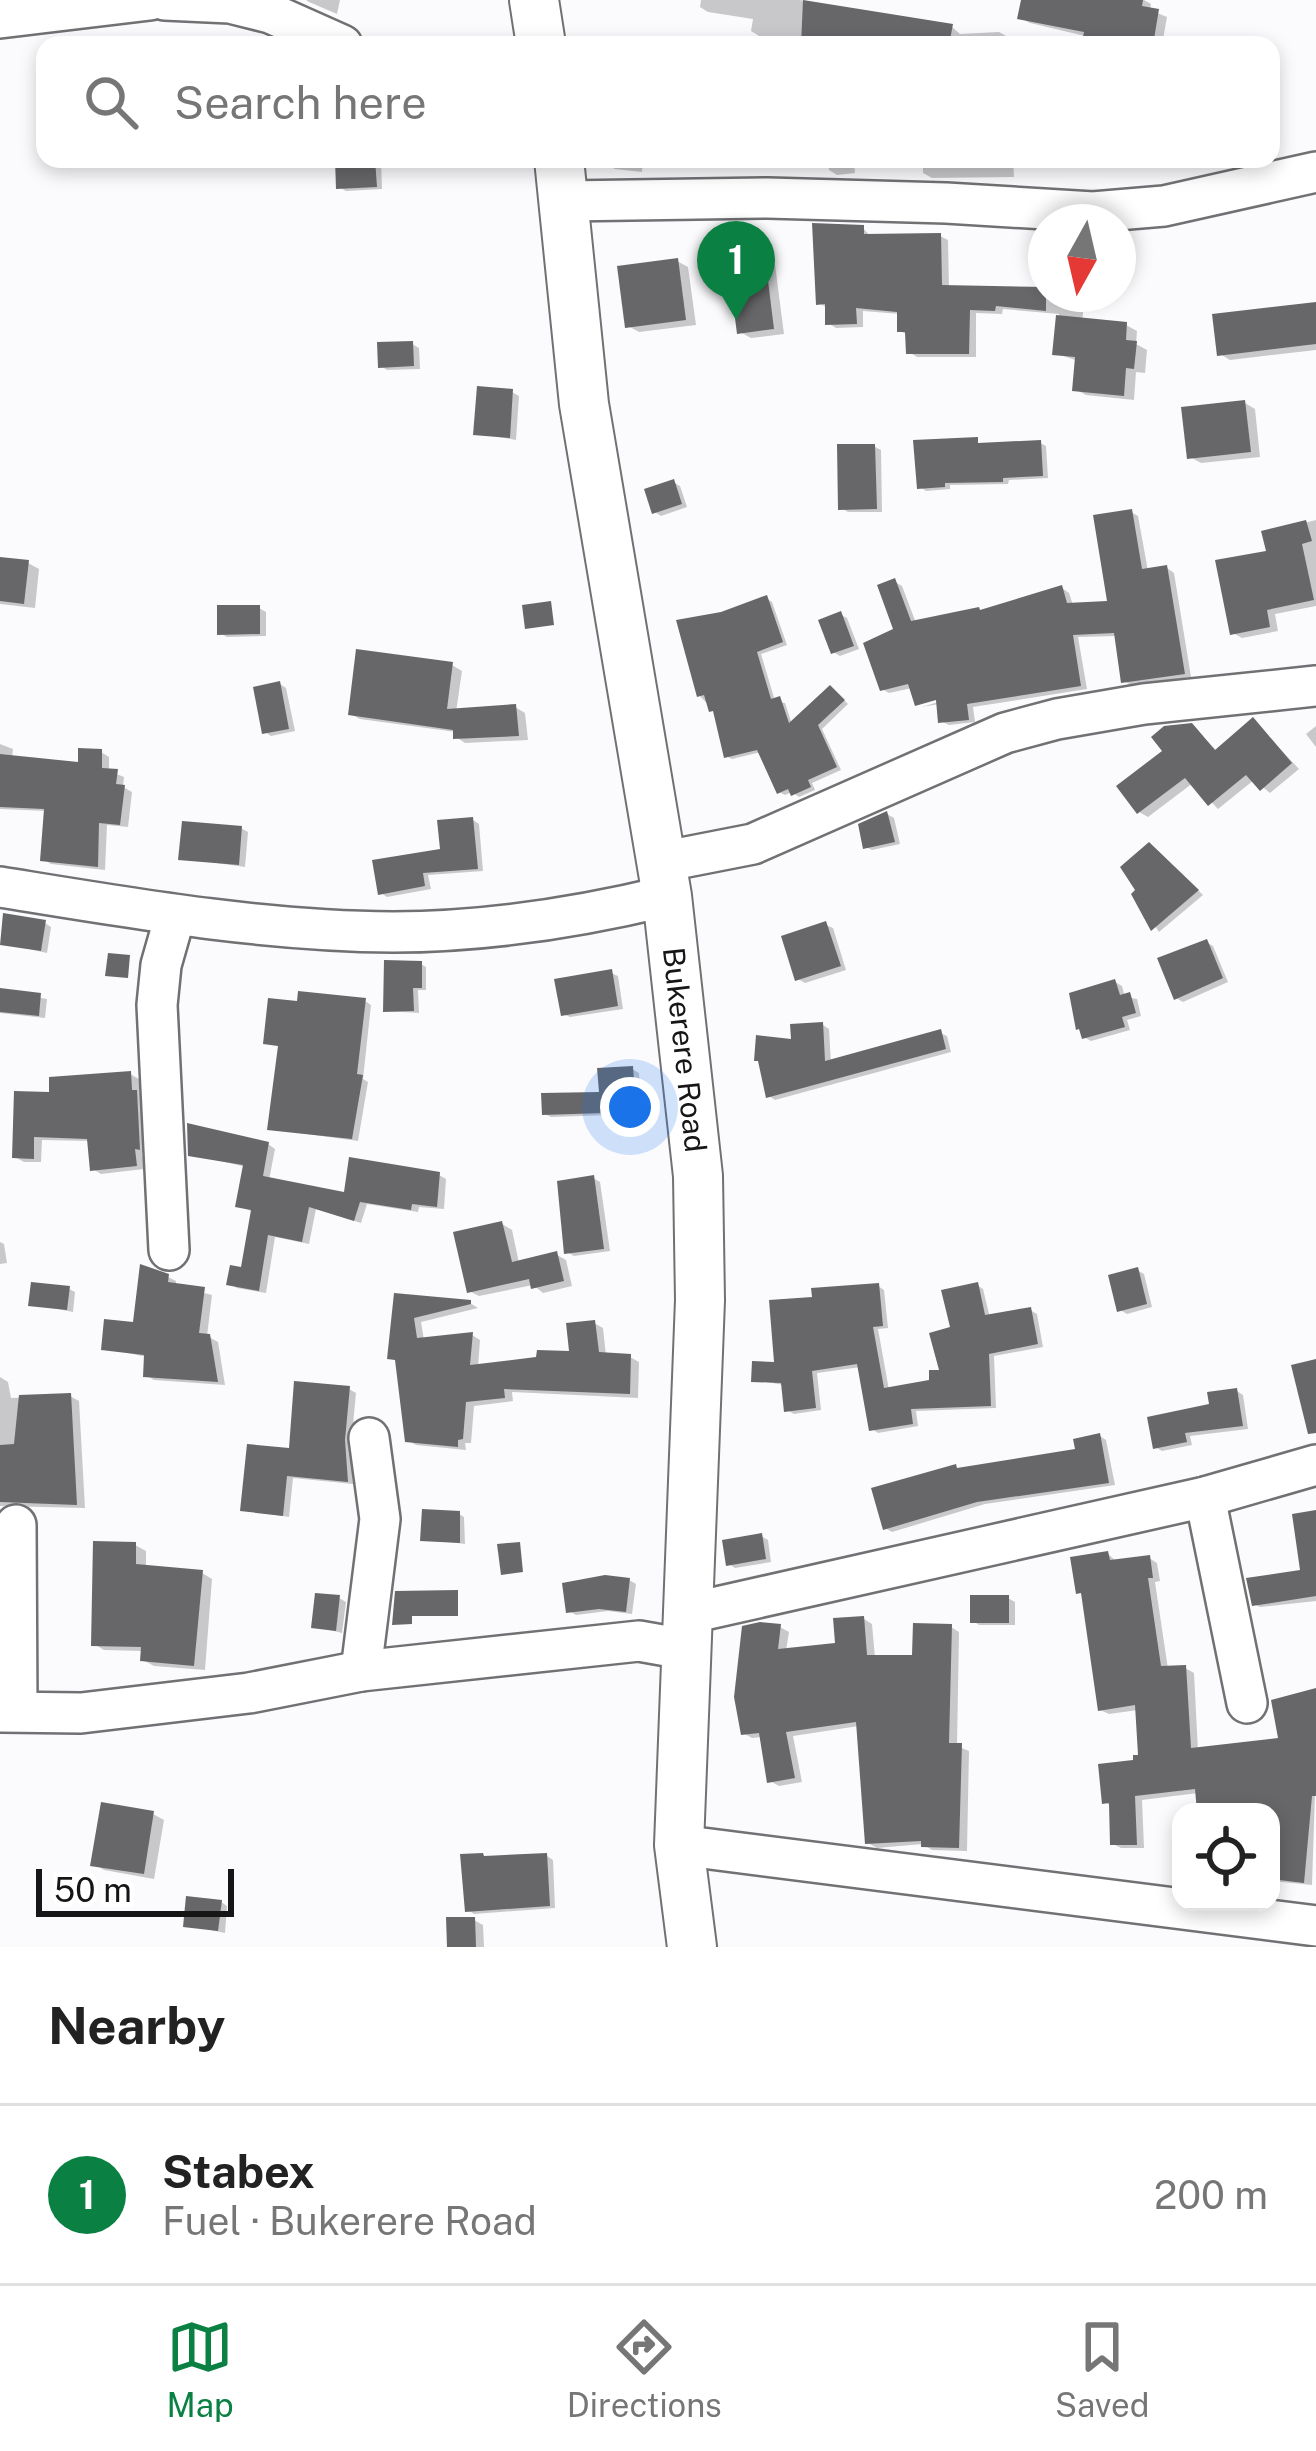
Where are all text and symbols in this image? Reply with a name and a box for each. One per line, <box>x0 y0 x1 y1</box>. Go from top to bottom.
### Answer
search box <box>36 36 1280 168</box>
icon: search <box>78 69 144 135</box>
text: Search here <box>174 76 427 129</box>
north arrow <box>1028 204 1136 312</box>
pin: 1 <box>697 221 775 320</box>
street label: Bukerere Road <box>656 945 714 1154</box>
your location <box>600 1077 660 1137</box>
map controls <box>1172 1803 1280 1911</box>
button: locate <box>1172 1803 1280 1911</box>
scale bar <box>36 1863 234 1916</box>
text: 50 m <box>54 1871 132 1909</box>
text: Nearby <box>48 1996 225 2055</box>
text: Stabex <box>162 2145 315 2198</box>
text: 1 <box>79 2172 95 2218</box>
text: 200 m <box>1154 2172 1268 2218</box>
text: Fuel · Bukerere Road <box>162 2198 537 2244</box>
tab: Map <box>167 2314 234 2424</box>
tab: Directions <box>567 2314 722 2424</box>
tab: Saved <box>1055 2314 1149 2424</box>

